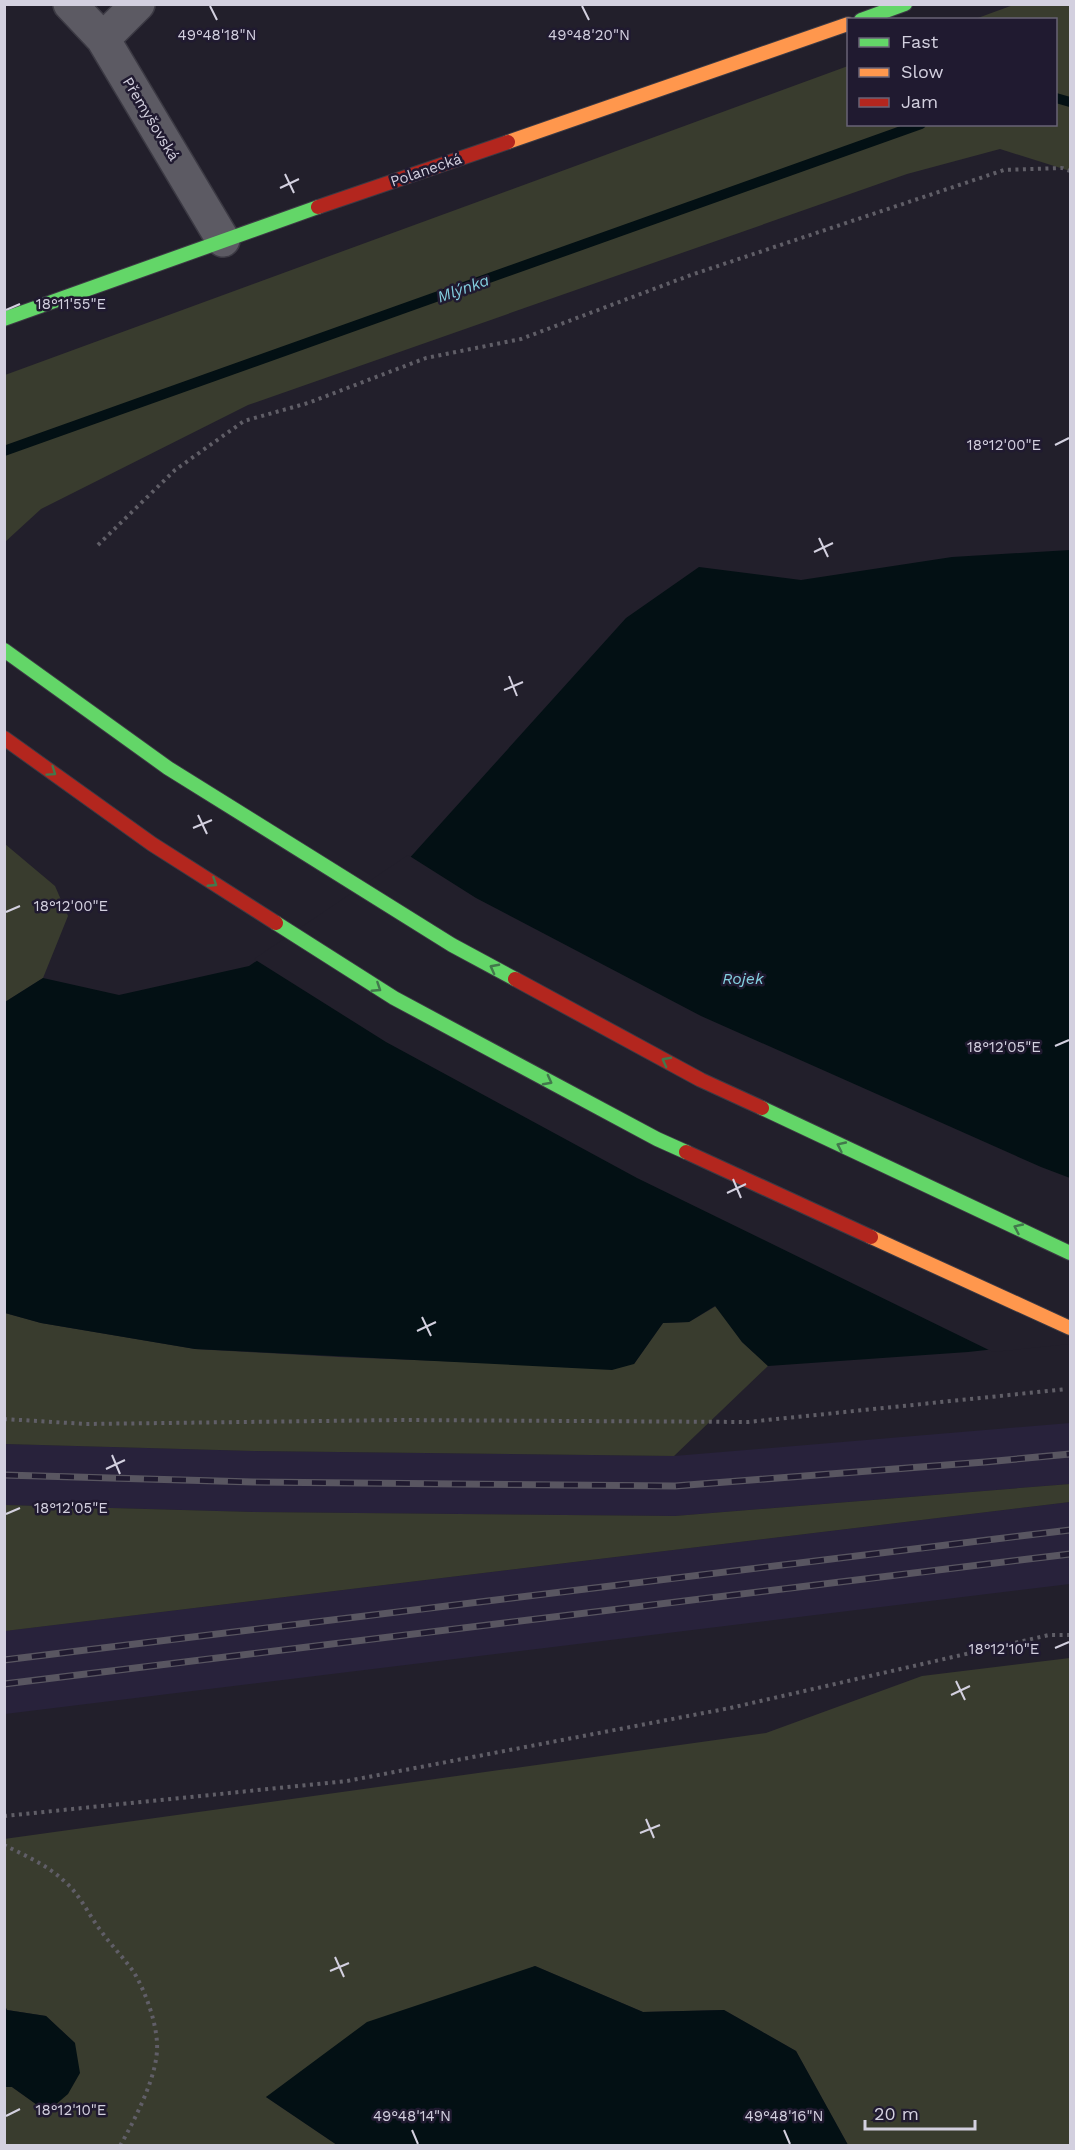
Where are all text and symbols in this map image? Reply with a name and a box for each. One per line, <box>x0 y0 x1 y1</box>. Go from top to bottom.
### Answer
legend <box>847 18 1057 126</box>
text: 49°48'18"N <box>177 26 257 44</box>
text: 49°48'20"N <box>548 26 630 44</box>
text: Fast <box>901 31 939 52</box>
text: Slow <box>901 61 944 82</box>
street label: Přemyšovská <box>119 74 183 165</box>
text: Jam <box>901 91 938 112</box>
street label: Polanecká <box>388 149 465 191</box>
water label: Mlýnka <box>435 270 492 307</box>
text: 18°11'55"E <box>36 295 106 313</box>
text: 18°12'00"E <box>967 436 1041 454</box>
one-way arrow <box>46 765 57 776</box>
one-way arrow <box>207 875 217 887</box>
text: 18°12'00"E <box>34 897 108 915</box>
one-way arrow <box>490 964 500 975</box>
water label: Rojek <box>722 969 765 988</box>
one-way arrow <box>371 980 381 992</box>
text: 18°12'05"E <box>967 1038 1041 1056</box>
one-way arrow <box>661 1057 672 1068</box>
one-way arrow <box>542 1074 553 1085</box>
one-way arrow <box>837 1141 848 1153</box>
one-way arrow <box>1013 1224 1024 1236</box>
text: 18°12'05"E <box>34 1499 108 1517</box>
text: 18°12'10"E <box>969 1640 1039 1658</box>
scale bar <box>865 2093 974 2131</box>
text: 18°12'10"E <box>36 2101 106 2119</box>
text: 20 m <box>874 2103 919 2124</box>
text: 49°48'14"N <box>373 2107 451 2125</box>
text: 49°48'16"N <box>745 2107 823 2125</box>

